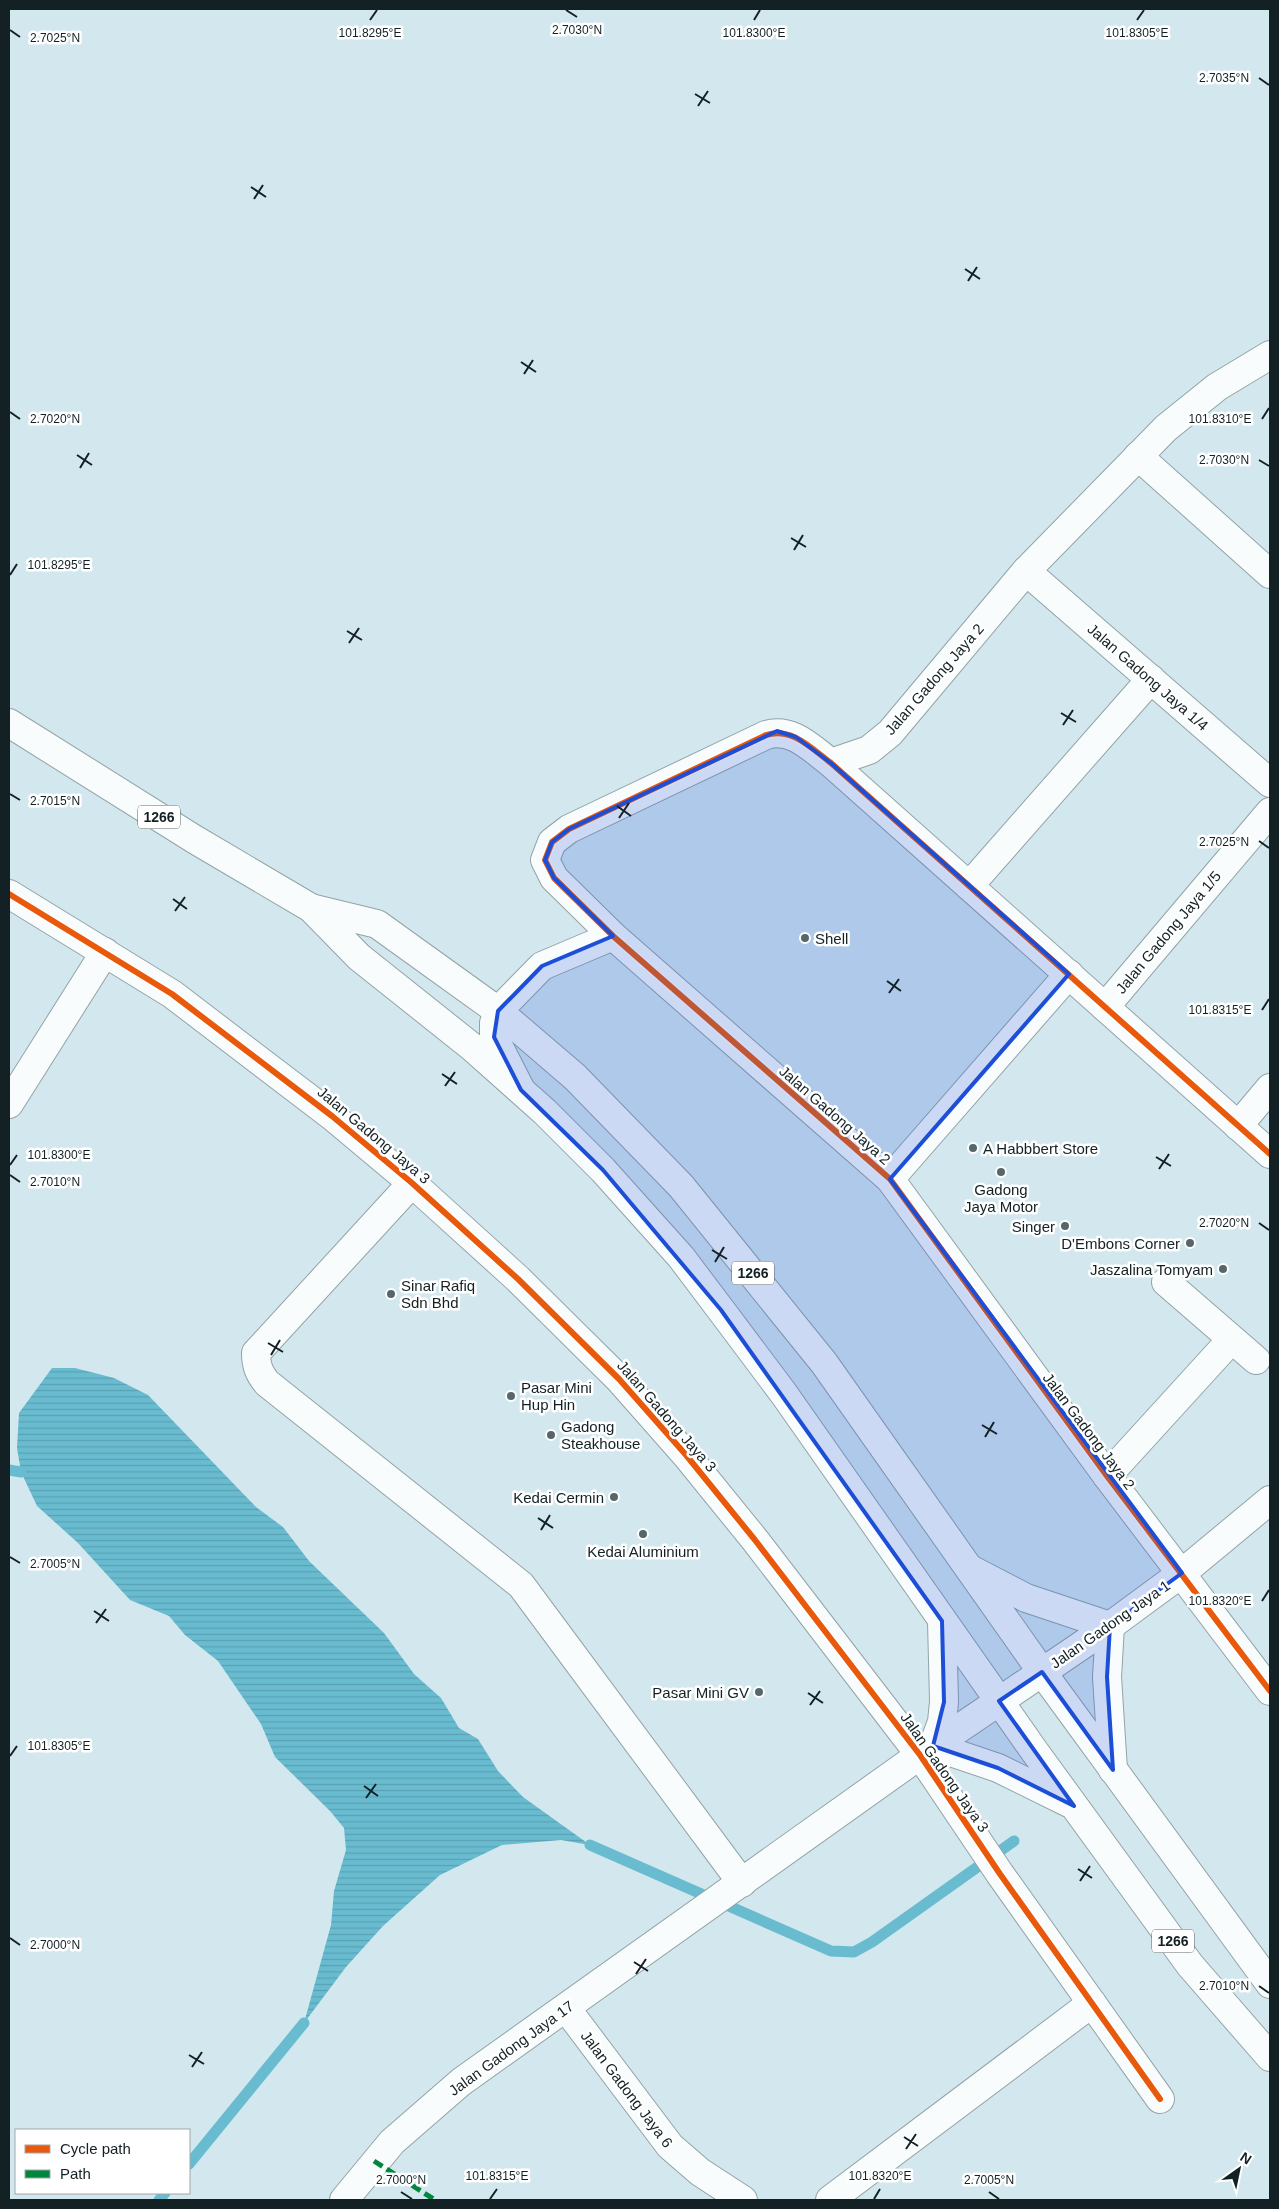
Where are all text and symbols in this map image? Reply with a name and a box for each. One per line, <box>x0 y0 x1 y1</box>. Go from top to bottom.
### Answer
text: 2.7030°N <box>552 23 602 37</box>
text: 101.8295°E <box>339 26 401 40</box>
text: 101.8300°E <box>723 26 785 40</box>
text: 101.8305°E <box>1106 26 1168 40</box>
text: 2.7025°N <box>30 31 80 45</box>
text: 2.7035°N <box>1199 71 1249 85</box>
text: 2.7020°N <box>30 412 80 426</box>
text: 101.8310°E <box>1189 412 1251 426</box>
text: 2.7030°N <box>1199 453 1249 467</box>
text: 101.8295°E <box>28 558 90 572</box>
street label: Jalan Gadong Jaya 2 <box>881 620 987 738</box>
street label: Jalan Gadong Jaya 1/4 <box>1084 620 1212 734</box>
text: 2.7015°N <box>30 794 80 808</box>
road number: 1266 <box>138 806 180 829</box>
text: 2.7025°N <box>1199 835 1249 849</box>
street label: Jalan Gadong Jaya 1/5 <box>1112 867 1224 997</box>
place label: Shell <box>815 930 848 947</box>
marker: Shell <box>799 932 811 944</box>
text: 101.8315°E <box>1189 1003 1251 1017</box>
street label: Jalan Gadong Jaya 2 <box>776 1062 894 1168</box>
street label: Jalan Gadong Jaya 3 <box>314 1083 434 1187</box>
place label: A Habbbert Store <box>983 1140 1098 1157</box>
marker: A Habbbert Store <box>967 1142 979 1154</box>
text: 101.8300°E <box>28 1148 90 1162</box>
marker: Gadong Jaya Motor <box>995 1166 1007 1178</box>
text: 2.7010°N <box>30 1175 80 1189</box>
place label: Gadong Jaya Motor <box>964 1181 1038 1215</box>
text: 2.7020°N <box>1199 1216 1249 1230</box>
place label: Singer <box>1012 1218 1055 1235</box>
marker: Singer <box>1059 1220 1071 1232</box>
place label: D'Embons Corner <box>1061 1235 1180 1252</box>
marker: D'Embons Corner <box>1184 1237 1196 1249</box>
place label: Jaszalina Tomyam <box>1090 1261 1213 1278</box>
road number: 1266 <box>732 1262 774 1284</box>
marker: Jaszalina Tomyam <box>1217 1263 1229 1275</box>
place label: Sinar Rafiq Sdn Bhd <box>401 1277 475 1311</box>
marker: Sinar Rafiq Sdn Bhd <box>385 1288 397 1300</box>
street label: Jalan Gadong Jaya 3 <box>614 1357 720 1475</box>
street label: Jalan Gadong Jaya 2 <box>1040 1369 1138 1493</box>
place label: Pasar Mini Hup Hin <box>521 1379 592 1413</box>
marker: Pasar Mini Hup Hin <box>505 1390 517 1402</box>
place label: Gadong Steakhouse <box>561 1418 640 1452</box>
marker: Gadong Steakhouse <box>545 1429 557 1441</box>
place label: Kedai Cermin <box>513 1489 604 1506</box>
marker: Kedai Cermin <box>608 1491 620 1503</box>
marker: Kedai Aluminium <box>637 1528 649 1540</box>
place label: Kedai Aluminium <box>587 1543 699 1560</box>
text: 2.7005°N <box>30 1557 80 1571</box>
street label: Jalan Gadong Jaya 1 <box>1047 1576 1173 1672</box>
text: 101.8320°E <box>1189 1594 1251 1608</box>
place label: Pasar Mini GV <box>652 1684 749 1701</box>
marker: Pasar Mini GV <box>753 1686 765 1698</box>
street label: Jalan Gadong Jaya 3 <box>897 1709 993 1835</box>
text: 101.8305°E <box>28 1739 90 1753</box>
road number: 1266 <box>1152 1930 1194 1952</box>
text: 2.7000°N <box>30 1938 80 1952</box>
text: 2.7010°N <box>1199 1979 1249 1993</box>
street label: Jalan Gadong Jaya 17 <box>445 1997 577 2099</box>
street label: Jalan Gadong Jaya 6 <box>578 2027 676 2151</box>
legend <box>15 2129 190 2194</box>
text: Cycle path <box>60 2140 131 2157</box>
north arrow <box>1214 2144 1264 2194</box>
text: N <box>1237 2149 1255 2168</box>
text: Path <box>60 2165 91 2182</box>
text: 101.8315°E <box>466 2169 528 2183</box>
text: 101.8320°E <box>849 2169 911 2183</box>
text: 2.7000°N <box>376 2173 426 2187</box>
text: 2.7005°N <box>964 2173 1014 2187</box>

